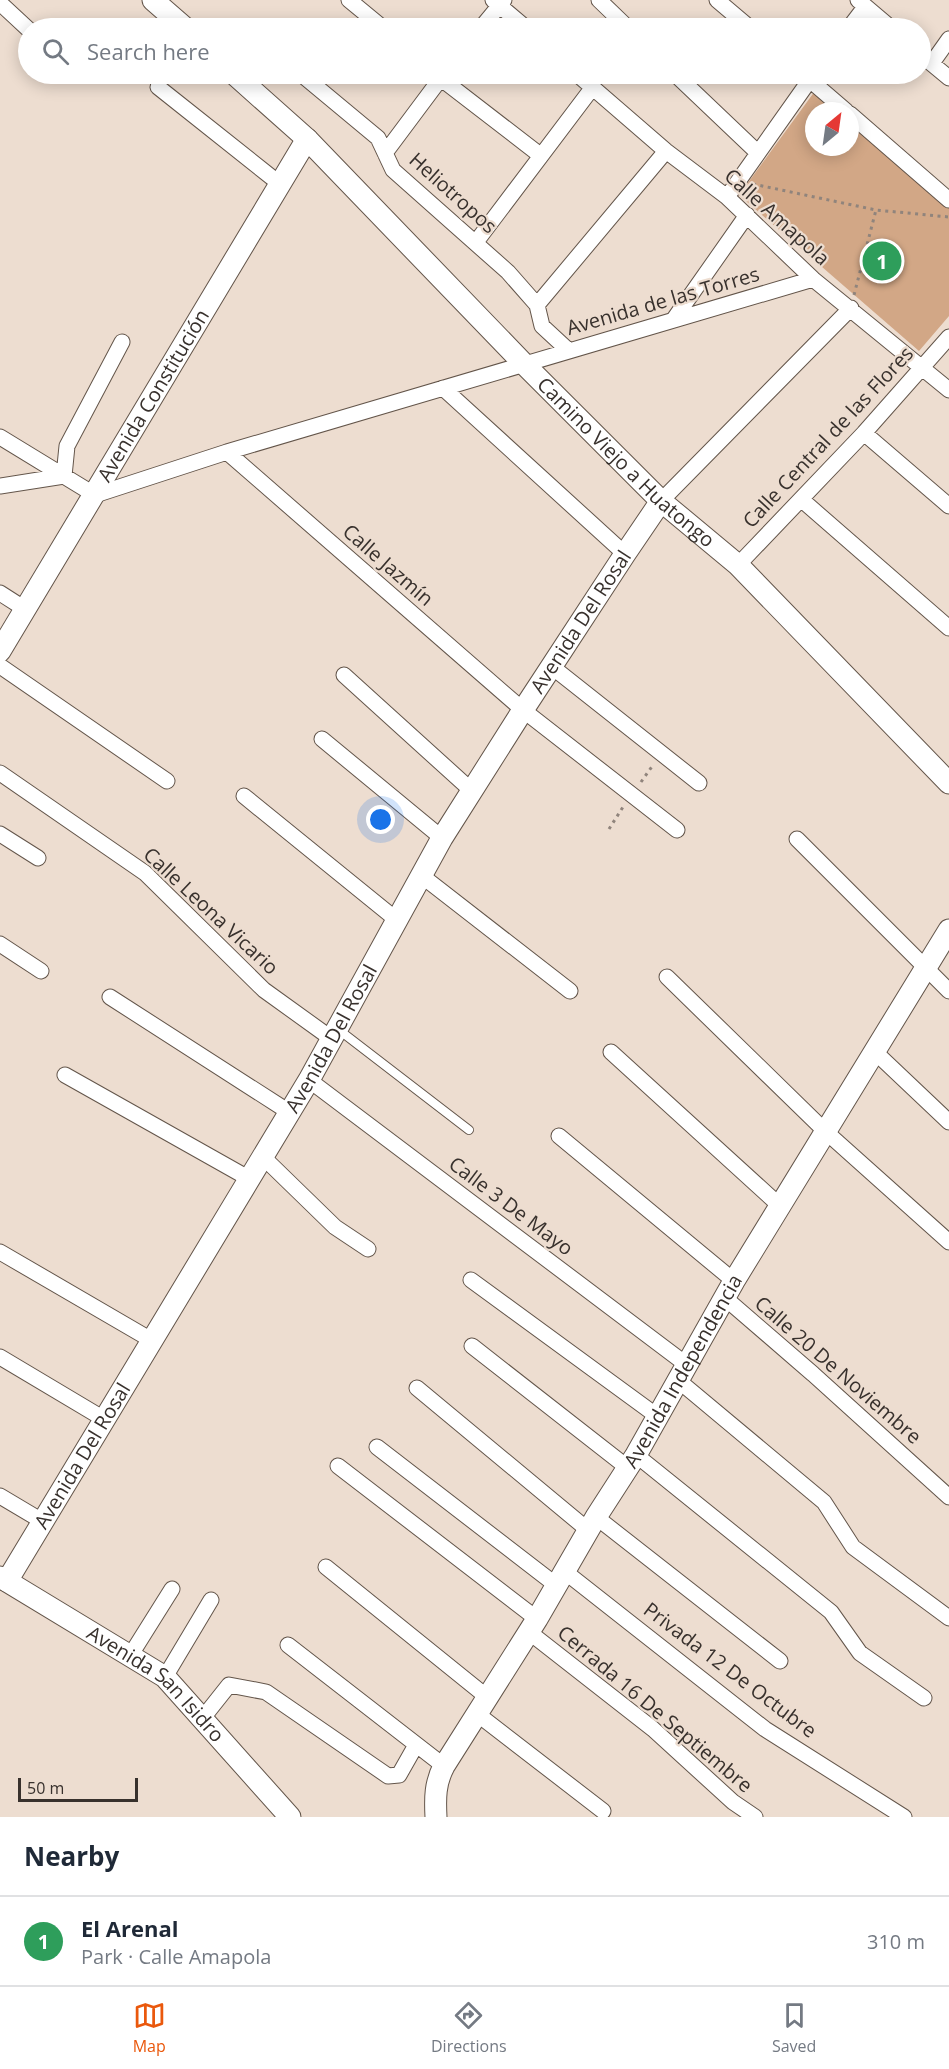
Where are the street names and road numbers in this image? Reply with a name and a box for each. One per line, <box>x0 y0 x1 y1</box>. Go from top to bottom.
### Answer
street label: Heliotropos <box>404 146 503 239</box>
street label: Calle Amapola <box>719 162 836 271</box>
street label: Avenida de las Torres <box>563 260 762 341</box>
street label: Avenida Constitución <box>91 304 215 486</box>
street label: Calle Central de las Flores <box>736 340 919 533</box>
street label: Camino Viejo a Huatongo <box>531 371 721 553</box>
street label: Calle Jazmín <box>337 518 439 612</box>
street label: Avenida Del Rosal <box>524 545 637 698</box>
street label: Calle Leona Vicario <box>138 841 285 980</box>
street label: Avenida Del Rosal <box>278 959 383 1117</box>
street label: Calle 3 De Mayo <box>444 1150 579 1261</box>
street label: Avenida Independencia <box>617 1269 748 1473</box>
street label: Calle 20 De Noviembre <box>749 1290 927 1450</box>
street label: Avenida Del Rosal <box>28 1378 136 1534</box>
street label: Privada 12 De Octubre <box>638 1596 822 1744</box>
street label: Avenida San Isidro <box>82 1619 231 1748</box>
street label: Cerrada 16 De Septiembre <box>552 1619 759 1798</box>

